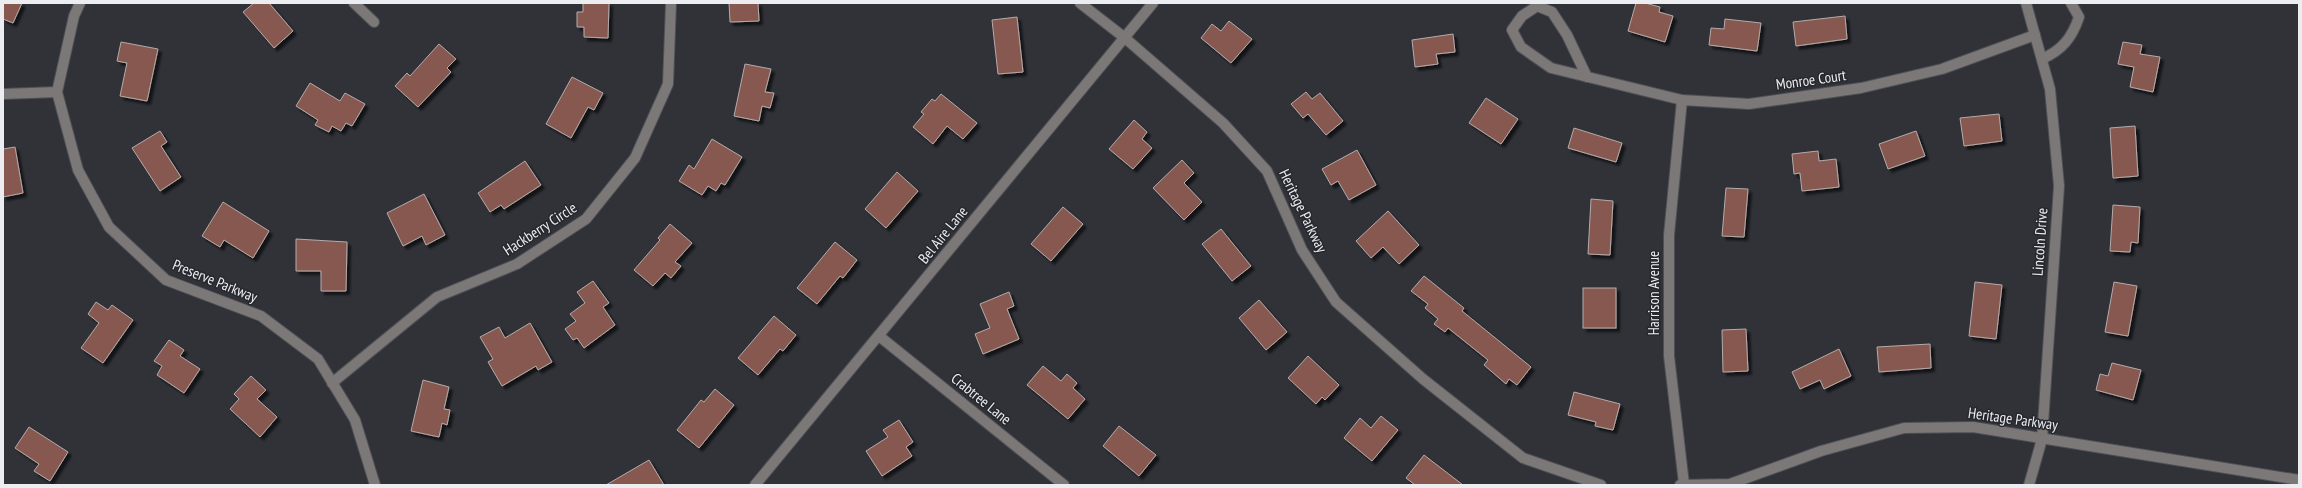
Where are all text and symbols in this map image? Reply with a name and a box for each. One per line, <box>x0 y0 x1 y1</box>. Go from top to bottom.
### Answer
street label: Monroe Court <box>1775 65 1847 94</box>
street label: Heritage Parkway <box>1275 166 1332 256</box>
street label: Hackberry Circle <box>499 198 580 259</box>
street label: Bel Aire Lane <box>914 202 971 267</box>
street label: Lincoln Drive <box>2028 207 2051 277</box>
street label: Harrison Avenue <box>1644 251 1663 335</box>
street label: Preserve Parkway <box>170 255 261 306</box>
street label: Crabtree Lane <box>947 369 1015 429</box>
street label: Heritage Parkway <box>1967 403 2059 434</box>

